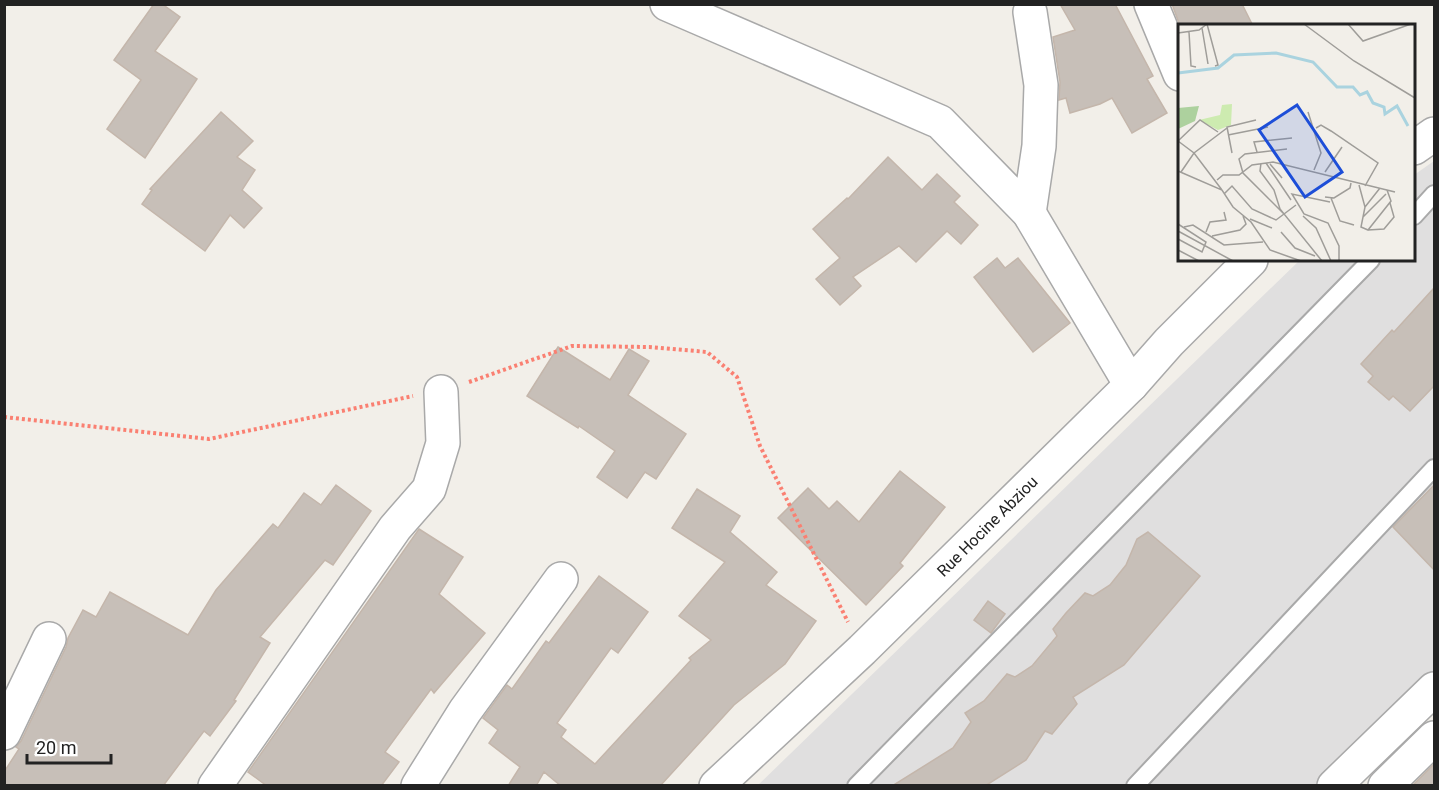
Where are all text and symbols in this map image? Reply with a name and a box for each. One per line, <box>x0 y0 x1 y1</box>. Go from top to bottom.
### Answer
inset map <box>1178 24 1415 261</box>
street label: Rue Hocine Abziou <box>933 472 1042 581</box>
scale bar <box>27 727 111 765</box>
text: 20 m <box>36 737 76 758</box>

